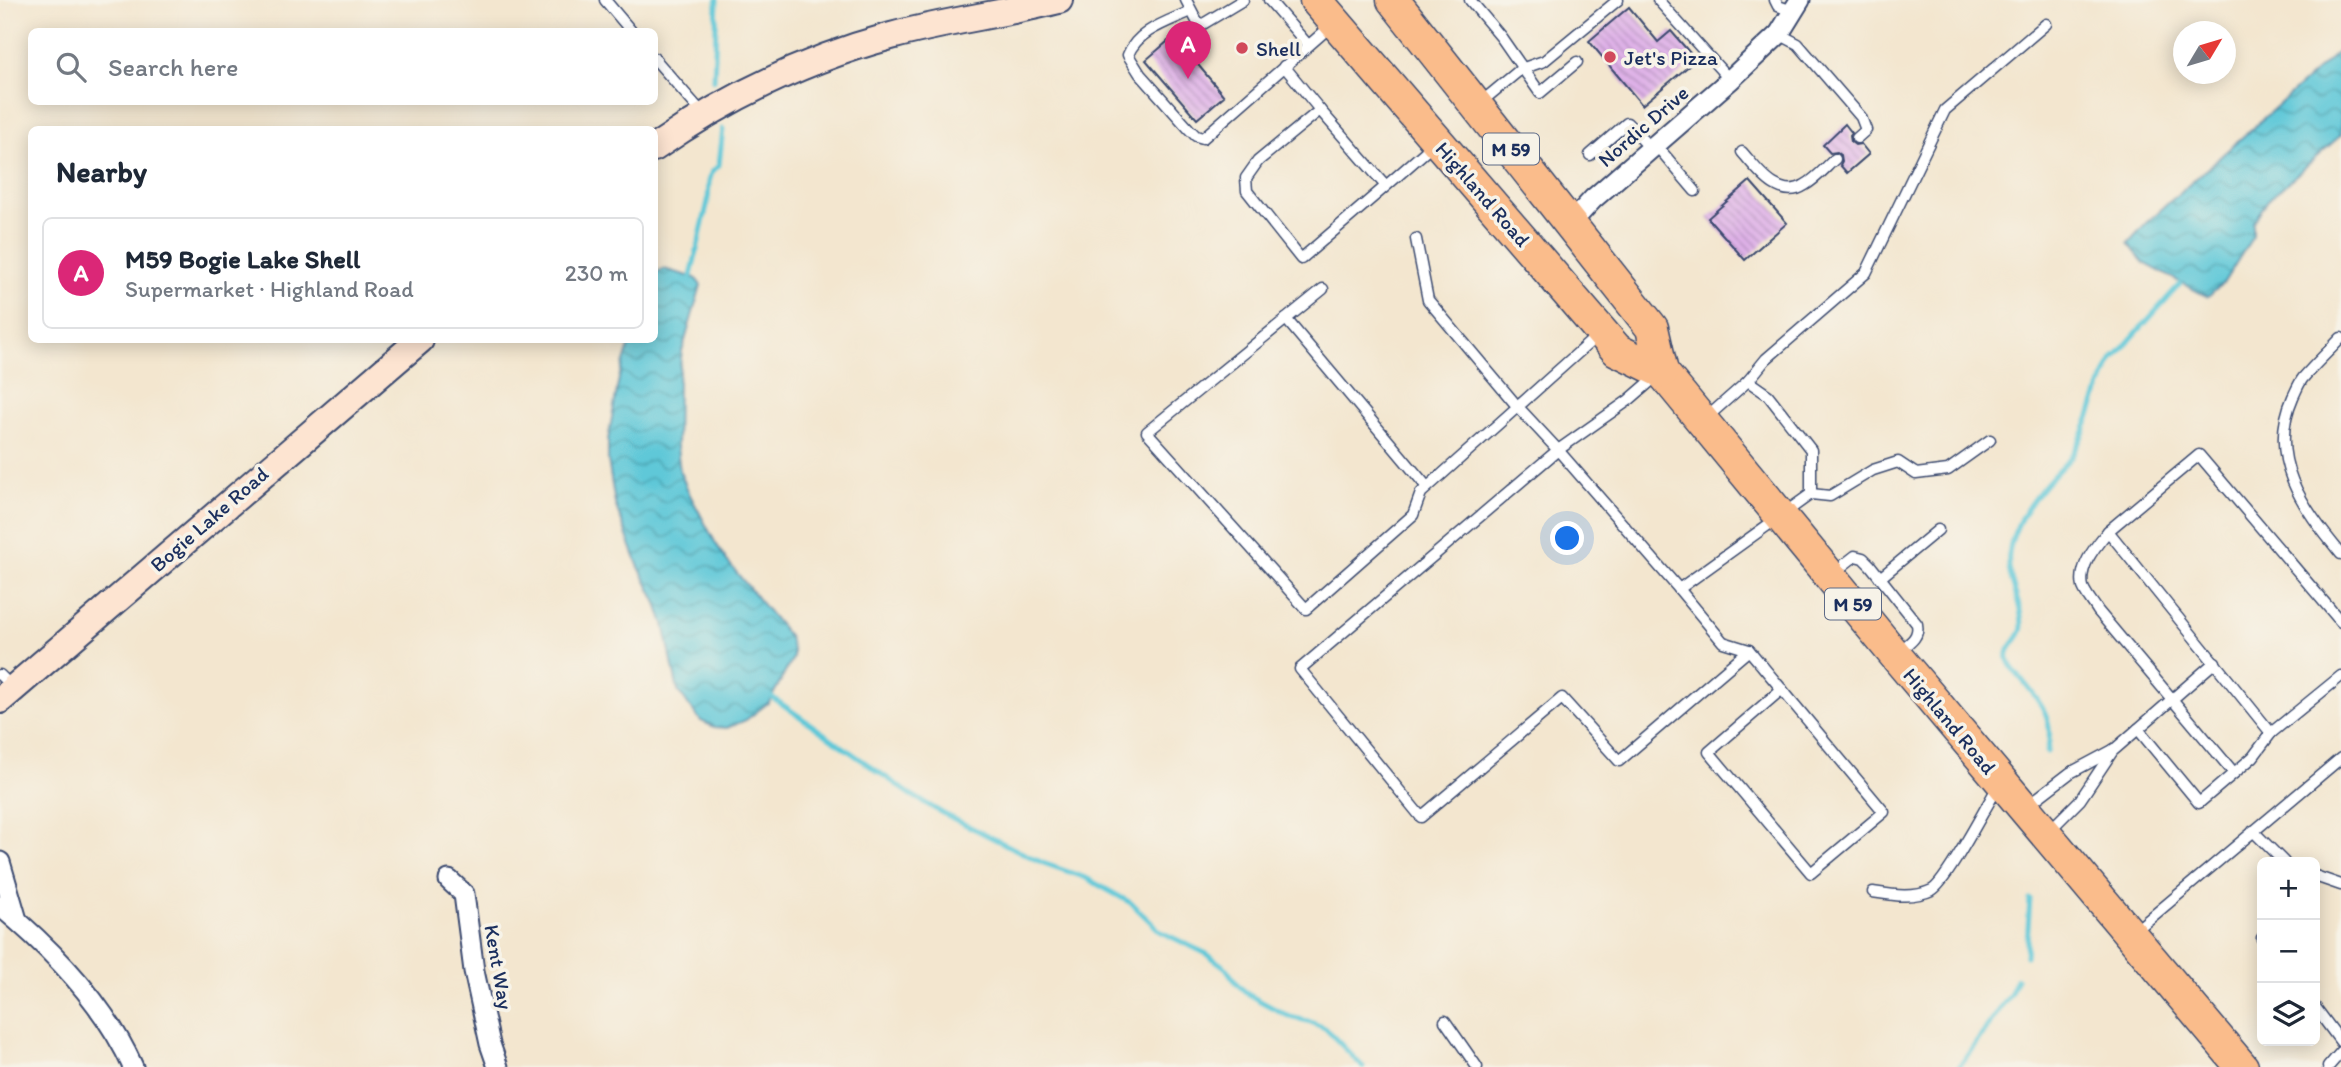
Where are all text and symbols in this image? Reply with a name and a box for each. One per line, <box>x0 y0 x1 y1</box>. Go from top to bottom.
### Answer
pin: A <box>1165 21 1211 79</box>
north arrow <box>2173 21 2236 84</box>
search box <box>28 28 658 105</box>
place label: Shell <box>1256 36 1301 61</box>
marker: Shell <box>1234 40 1250 56</box>
place label: Jet's Pizza <box>1624 45 1718 70</box>
icon: search <box>52 48 90 86</box>
marker: Jet's Pizza <box>1602 49 1618 65</box>
text: Search here <box>108 51 238 83</box>
street label: Nordic Drive <box>1593 80 1693 172</box>
road number: M 59 <box>1483 134 1539 164</box>
street label: Highland Road <box>1431 136 1536 252</box>
text: Nearby <box>56 153 147 190</box>
text: M59 Bogie Lake Shell <box>125 243 360 275</box>
text: A <box>74 259 88 287</box>
text: 230 m <box>565 259 628 287</box>
text: Supermarket · Highland Road <box>125 275 414 303</box>
street label: Bogie Lake Road <box>145 461 274 577</box>
your location <box>1550 521 1584 555</box>
road number: M 59 <box>1825 589 1881 620</box>
street label: Highland Road <box>1898 663 2002 780</box>
map controls <box>2257 857 2320 1046</box>
button: + <box>2257 857 2320 920</box>
button: − <box>2257 920 2320 983</box>
street label: Kent Way <box>479 922 519 1012</box>
button: layers <box>2257 983 2320 1046</box>

